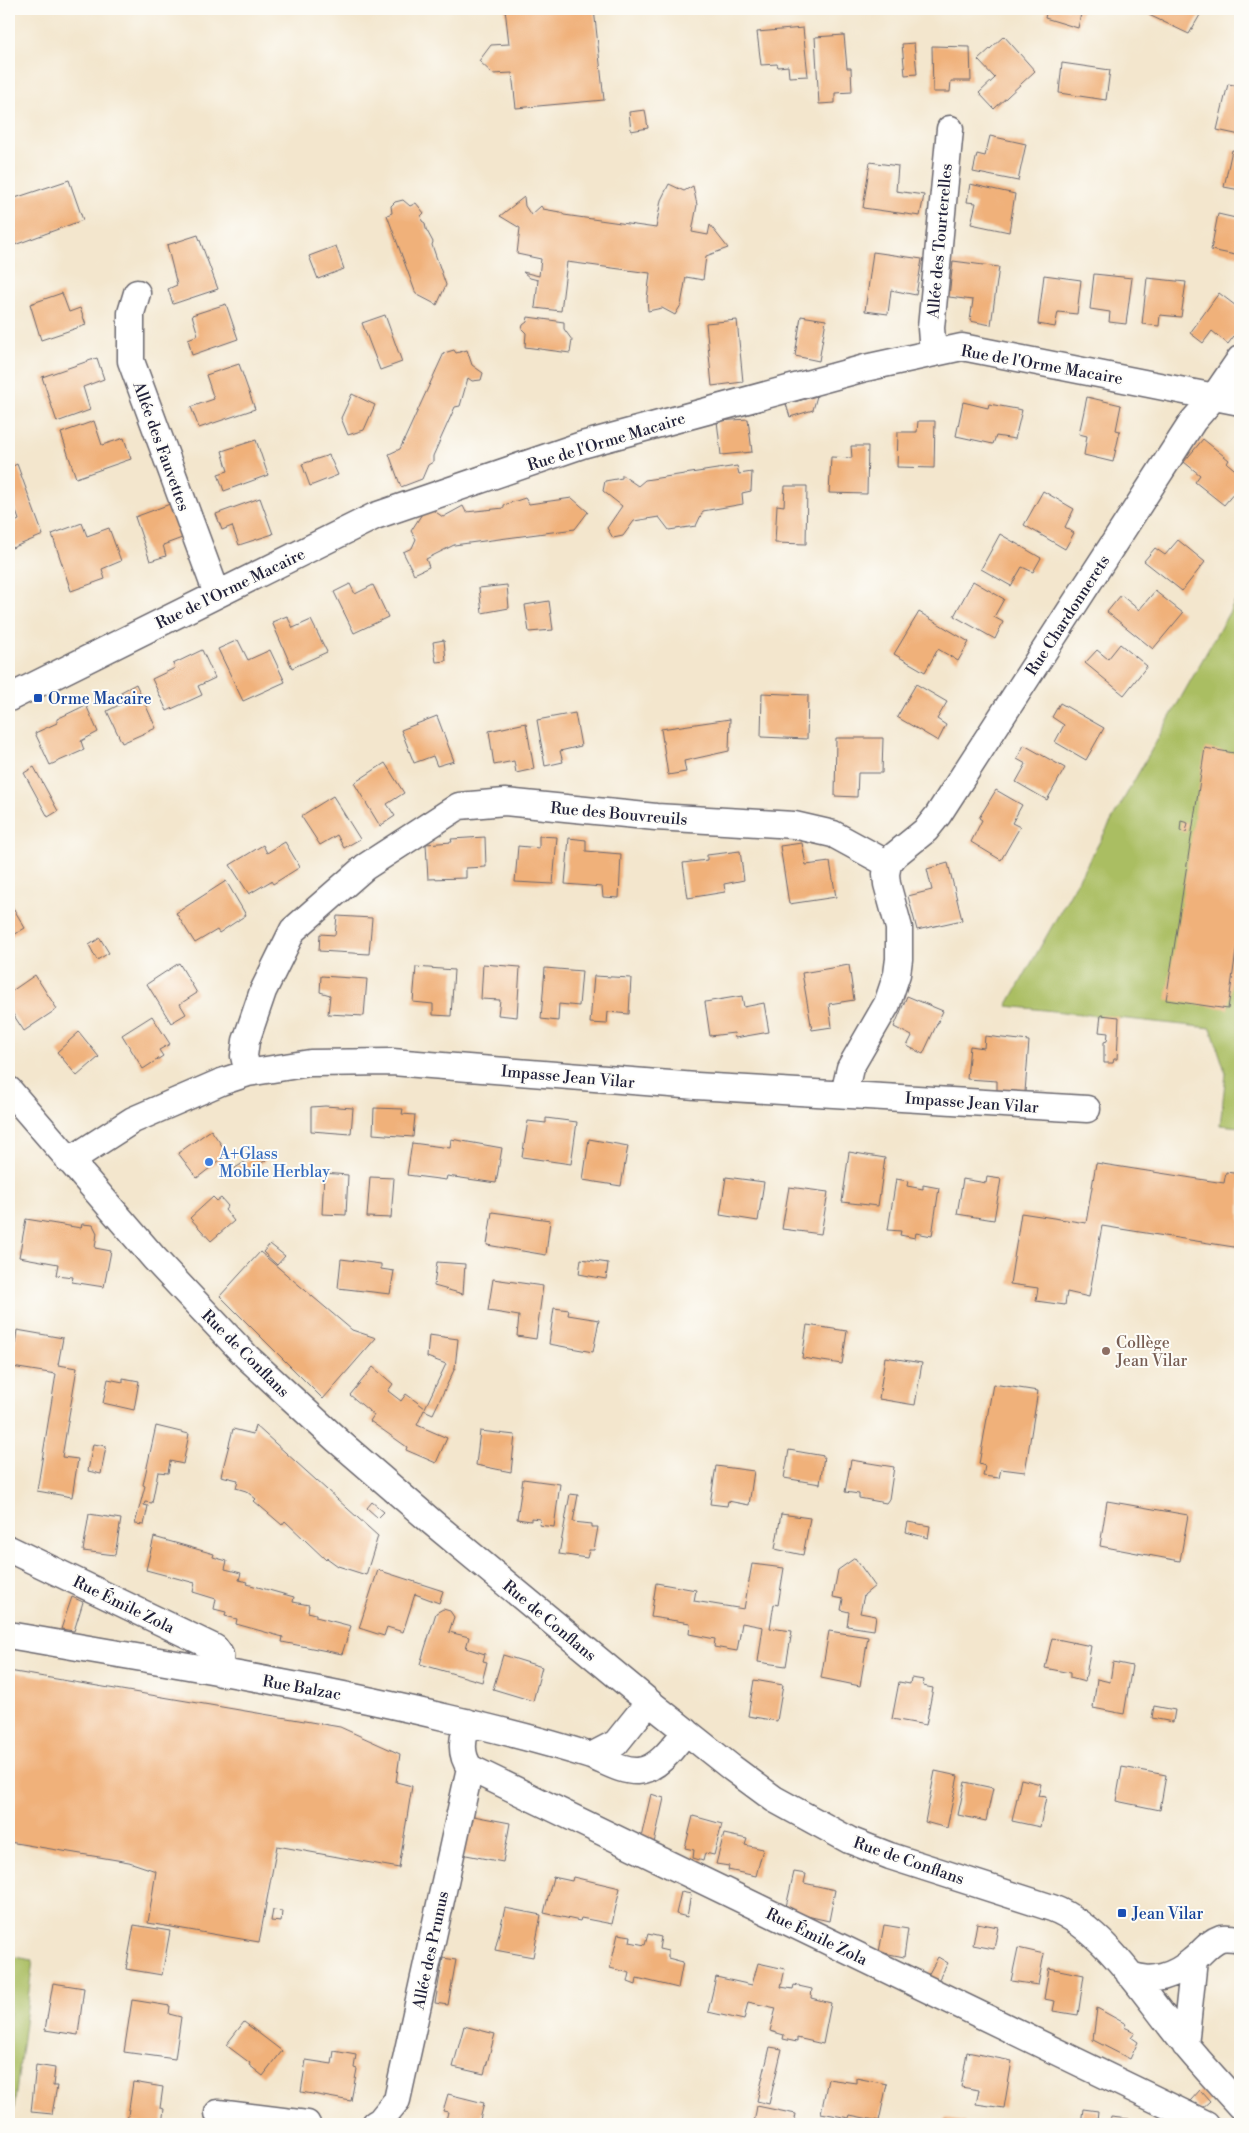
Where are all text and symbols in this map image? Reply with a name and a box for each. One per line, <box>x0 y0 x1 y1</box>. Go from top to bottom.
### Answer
street label: Allée des Tourterelles <box>923 163 957 321</box>
street label: Rue de l'Orme Macaire <box>959 341 1124 389</box>
street label: Allée des Fauvettes <box>128 378 194 514</box>
street label: Rue de l'Orme Macaire <box>525 408 688 476</box>
street label: Rue de l'Orme Macaire <box>152 544 309 634</box>
street label: Rue Chardonnerets <box>1021 552 1114 680</box>
place label: Orme Macaire <box>48 689 152 709</box>
marker: Orme Macaire <box>32 692 44 704</box>
street label: Rue des Bouvreuils <box>550 798 688 830</box>
street label: Impasse Jean Vilar <box>500 1061 636 1093</box>
street label: Impasse Jean Vilar <box>904 1088 1040 1118</box>
place label: A+Glass Mobile Herblay <box>218 1144 330 1182</box>
marker: A+Glass Mobile Herblay <box>203 1156 215 1168</box>
street label: Rue de Conflans <box>197 1306 293 1402</box>
place label: Collège Jean Vilar <box>1115 1333 1187 1371</box>
marker: Collège Jean Vilar <box>1100 1345 1112 1357</box>
street label: Rue Émile Zola <box>70 1570 179 1638</box>
street label: Rue de Conflans <box>499 1576 600 1666</box>
street label: Rue Balzac <box>261 1671 343 1705</box>
street label: Rue de Conflans <box>851 1833 967 1889</box>
street label: Allée des Prunus <box>408 1889 453 2012</box>
street label: Rue Émile Zola <box>763 1902 872 1970</box>
place label: Jean Vilar <box>1131 1904 1203 1924</box>
marker: Jean Vilar <box>1116 1907 1128 1919</box>

